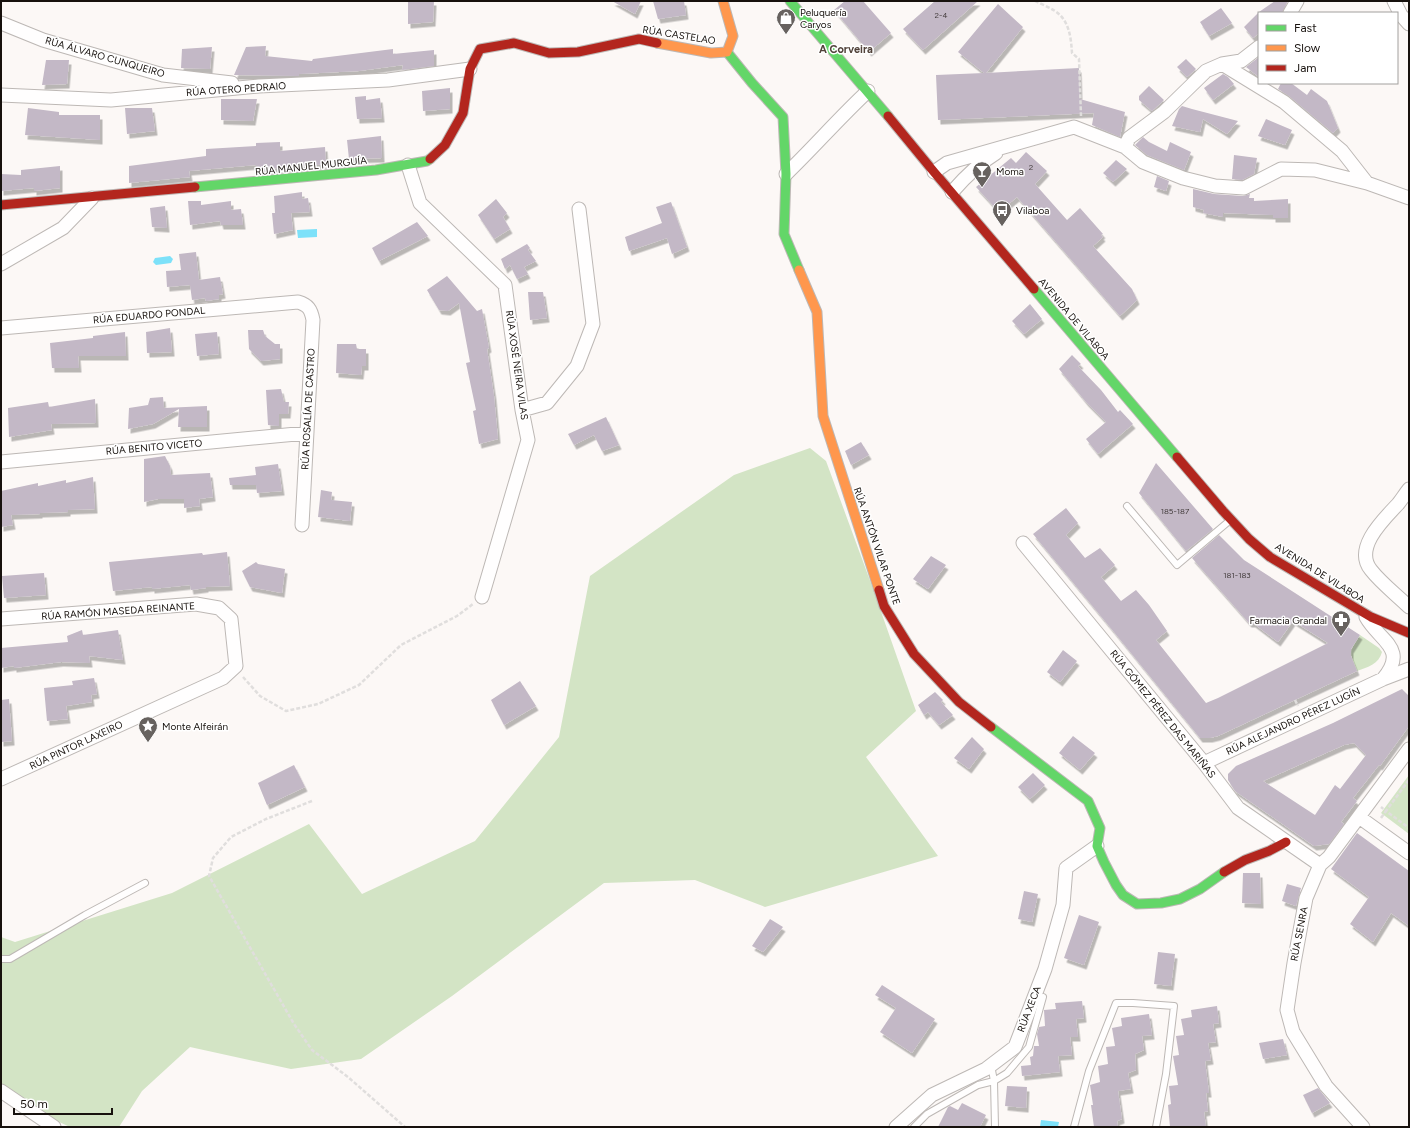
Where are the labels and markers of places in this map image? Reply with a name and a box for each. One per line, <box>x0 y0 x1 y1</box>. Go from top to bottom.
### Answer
place label: Peluquería Caryos <box>800 6 847 31</box>
shop icon: Peluquería Caryos <box>775 7 797 35</box>
bar icon: Moma <box>971 160 993 188</box>
place label: Moma <box>996 165 1024 178</box>
bus stop icon: Vilaboa <box>991 199 1013 227</box>
place label: Vilaboa <box>1016 204 1049 217</box>
pharmacy icon: Farmacia Grandal <box>1330 609 1352 637</box>
place label: Farmacia Grandal <box>1249 614 1327 627</box>
place icon: Monte Alfeirán <box>137 715 159 743</box>
place label: Monte Alfeirán <box>162 720 228 733</box>

